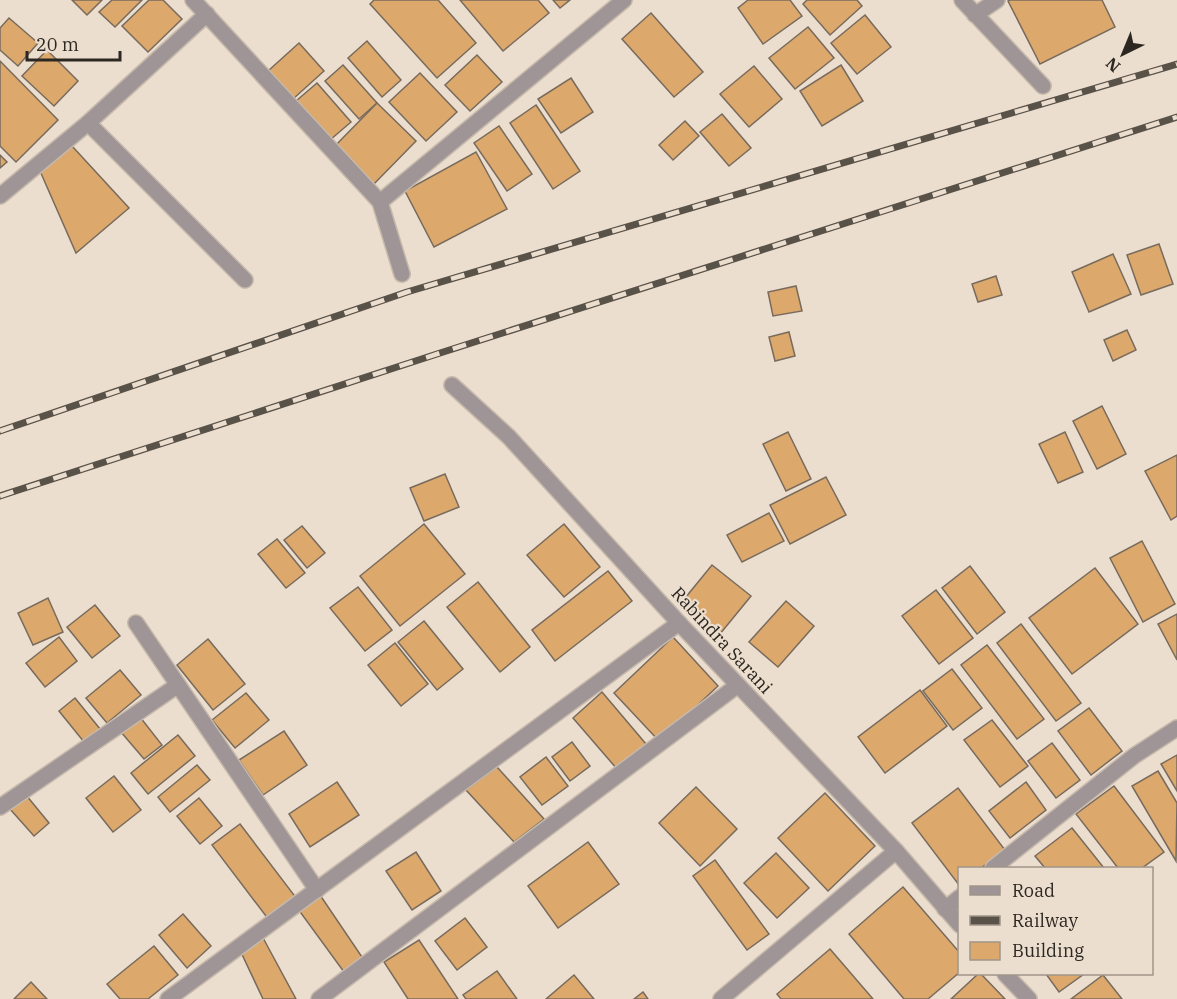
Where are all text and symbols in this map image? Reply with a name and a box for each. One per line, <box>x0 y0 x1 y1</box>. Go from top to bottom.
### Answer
scale bar <box>27 24 120 62</box>
north arrow <box>1093 24 1153 84</box>
text: 20 m <box>36 33 79 56</box>
text: N <box>1101 53 1124 77</box>
street label: Rabindra Sarani <box>667 582 778 699</box>
legend <box>958 867 1153 975</box>
text: Road <box>1012 879 1055 902</box>
text: Railway <box>1012 909 1078 932</box>
text: Building <box>1012 939 1084 962</box>

